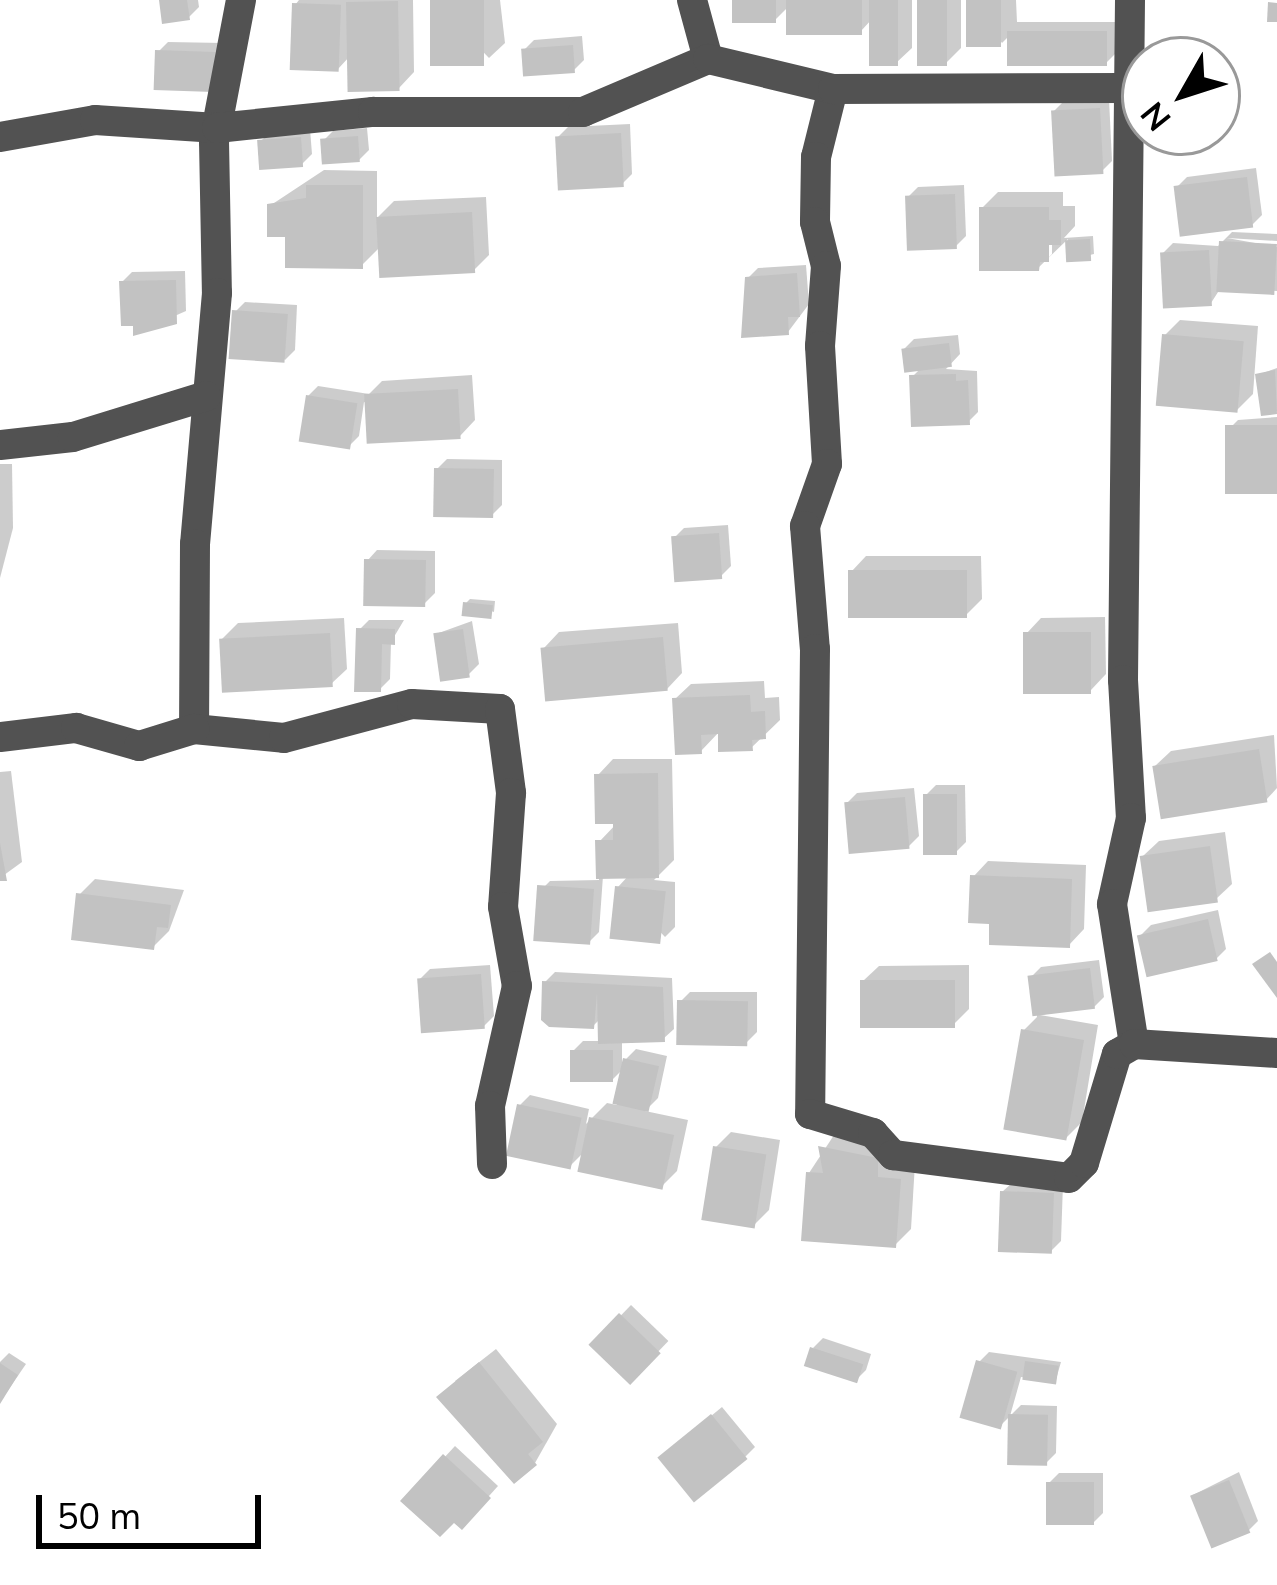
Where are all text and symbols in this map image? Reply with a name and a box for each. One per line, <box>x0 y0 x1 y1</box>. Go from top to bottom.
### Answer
north arrow <box>1121 36 1241 156</box>
text: N <box>1131 95 1179 140</box>
scale bar <box>42 1471 267 1545</box>
text: 50 m <box>57 1493 141 1538</box>

